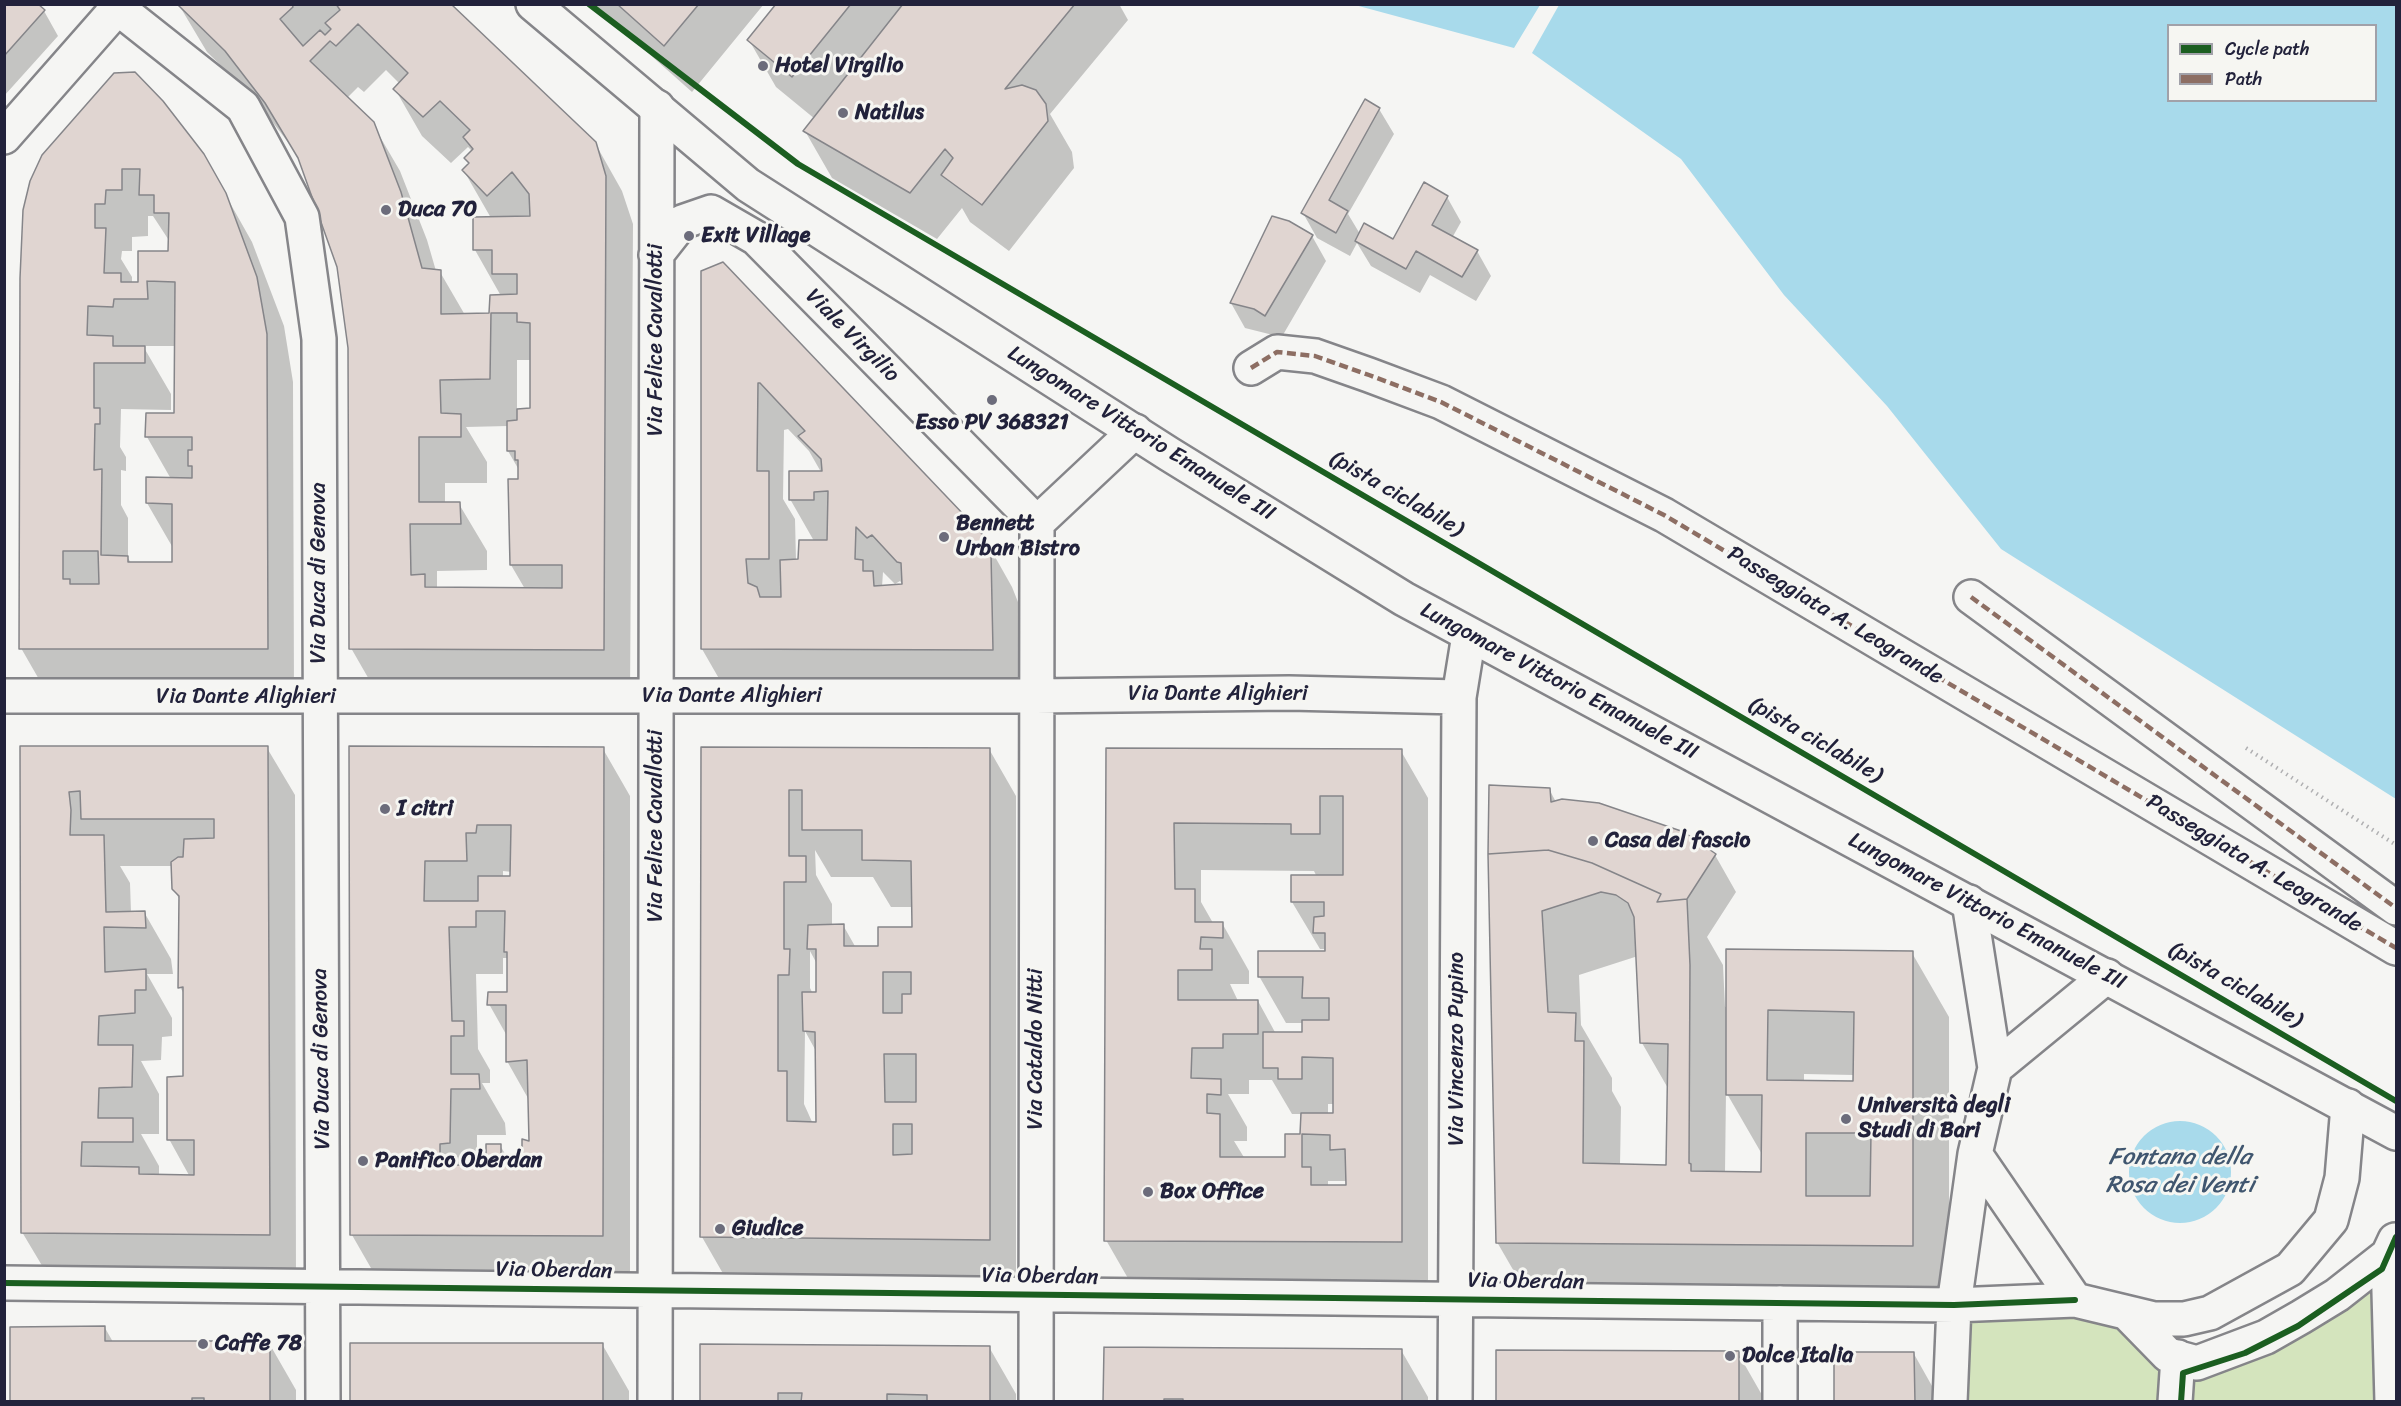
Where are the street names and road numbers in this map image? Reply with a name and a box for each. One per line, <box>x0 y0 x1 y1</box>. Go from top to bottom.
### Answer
street label: Via Felice Cavallotti <box>643 244 669 436</box>
street label: Viale Virgilio <box>800 284 904 388</box>
street label: Lungomare Vittorio Emanuele III <box>1002 341 1280 527</box>
street label: (pista ciclabile) <box>1324 445 1468 543</box>
street label: Via Duca di Genova <box>306 482 332 664</box>
street label: Passeggiata A. Leogrande <box>1722 541 1948 691</box>
street label: Lungomare Vittorio Emanuele III <box>1416 597 1702 767</box>
street label: Via Dante Alighieri <box>1128 681 1308 707</box>
street label: Via Dante Alighieri <box>642 683 822 709</box>
street label: Via Dante Alighieri <box>156 684 336 710</box>
street label: (pista ciclabile) <box>1743 691 1887 789</box>
street label: Via Felice Cavallotti <box>643 730 669 922</box>
street label: Passeggiata A. Leogrande <box>2141 789 2367 939</box>
street label: Lungomare Vittorio Emanuele III <box>1844 827 2130 997</box>
street label: (pista ciclabile) <box>2163 936 2307 1034</box>
street label: Via Vincenzo Pupino <box>1444 952 1470 1146</box>
street label: Via Duca di Genova <box>307 968 337 1150</box>
street label: Via Cataldo Nitti <box>1023 968 1049 1130</box>
street label: Via Oberdan <box>495 1257 613 1285</box>
street label: Via Oberdan <box>981 1263 1099 1291</box>
street label: Via Oberdan <box>1467 1268 1585 1296</box>

